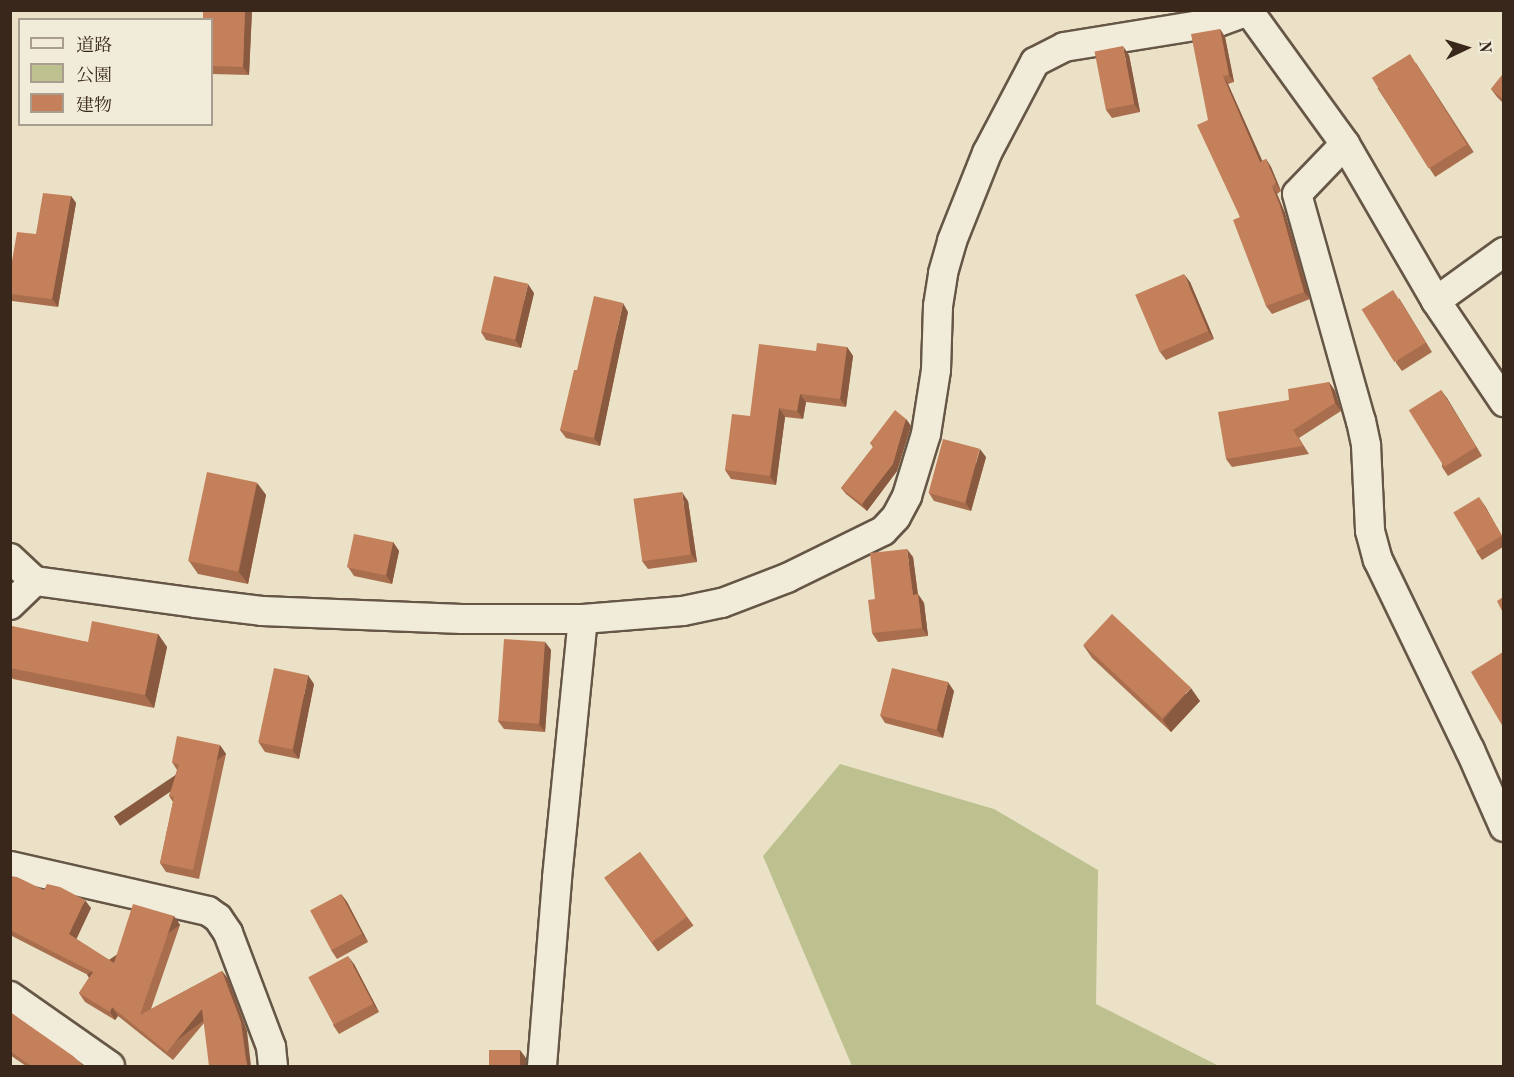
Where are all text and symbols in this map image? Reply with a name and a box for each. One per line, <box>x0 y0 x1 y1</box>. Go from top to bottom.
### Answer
legend <box>18 18 213 126</box>
north arrow <box>1436 18 1496 78</box>
text: 道路 <box>76 37 112 55</box>
text: N <box>1476 40 1492 53</box>
text: 公園 <box>76 67 112 85</box>
text: 建物 <box>76 97 112 115</box>

